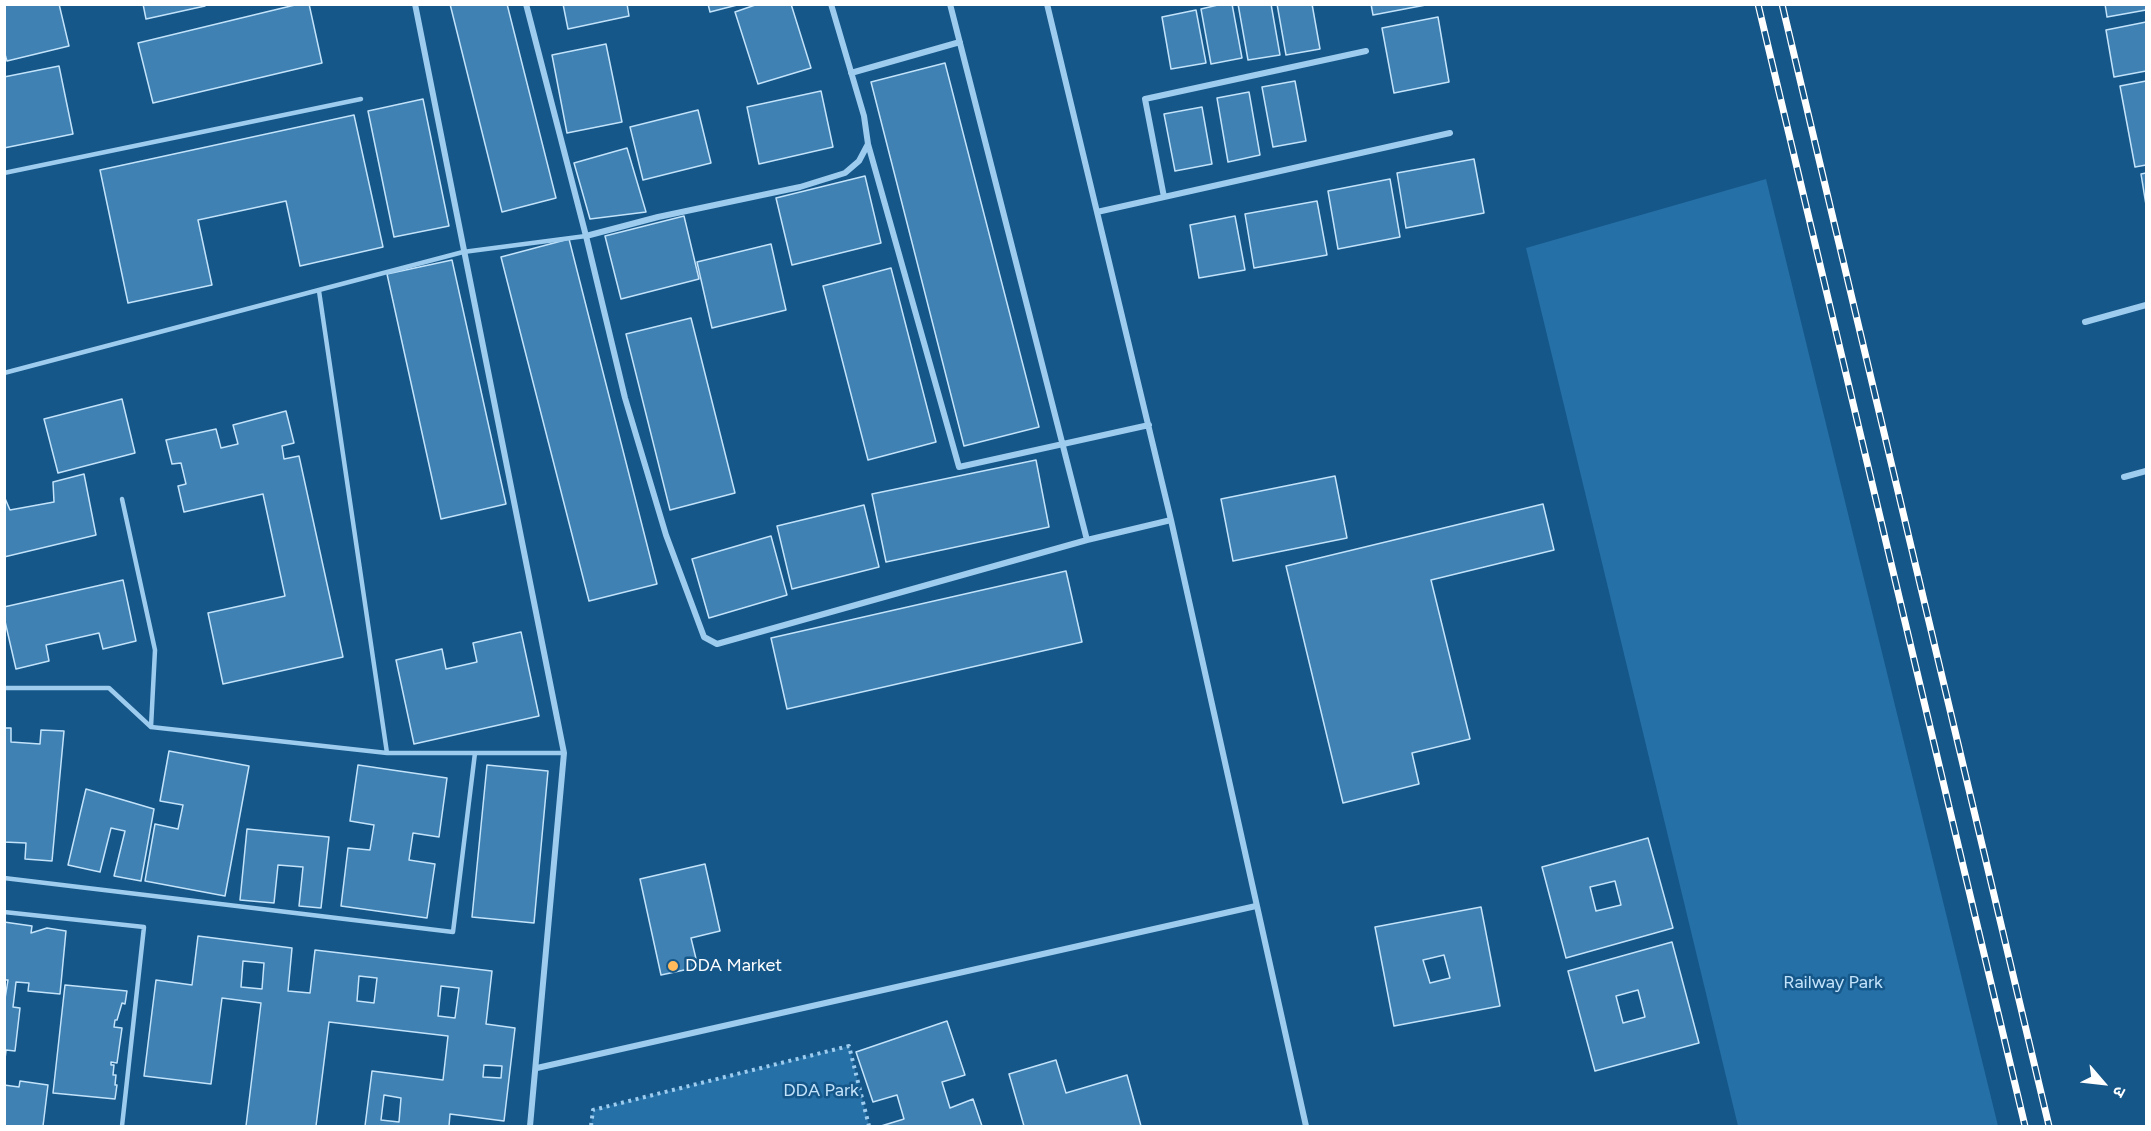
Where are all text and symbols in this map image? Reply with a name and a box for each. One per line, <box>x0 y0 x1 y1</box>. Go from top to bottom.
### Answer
place label: DDA Market <box>685 955 782 977</box>
marker: DDA Market <box>666 959 680 973</box>
park label: Railway Park <box>1783 972 1883 994</box>
north arrow <box>2073 1053 2133 1113</box>
park label: DDA Park <box>783 1080 859 1102</box>
text: उ <box>2109 1083 2130 1100</box>

